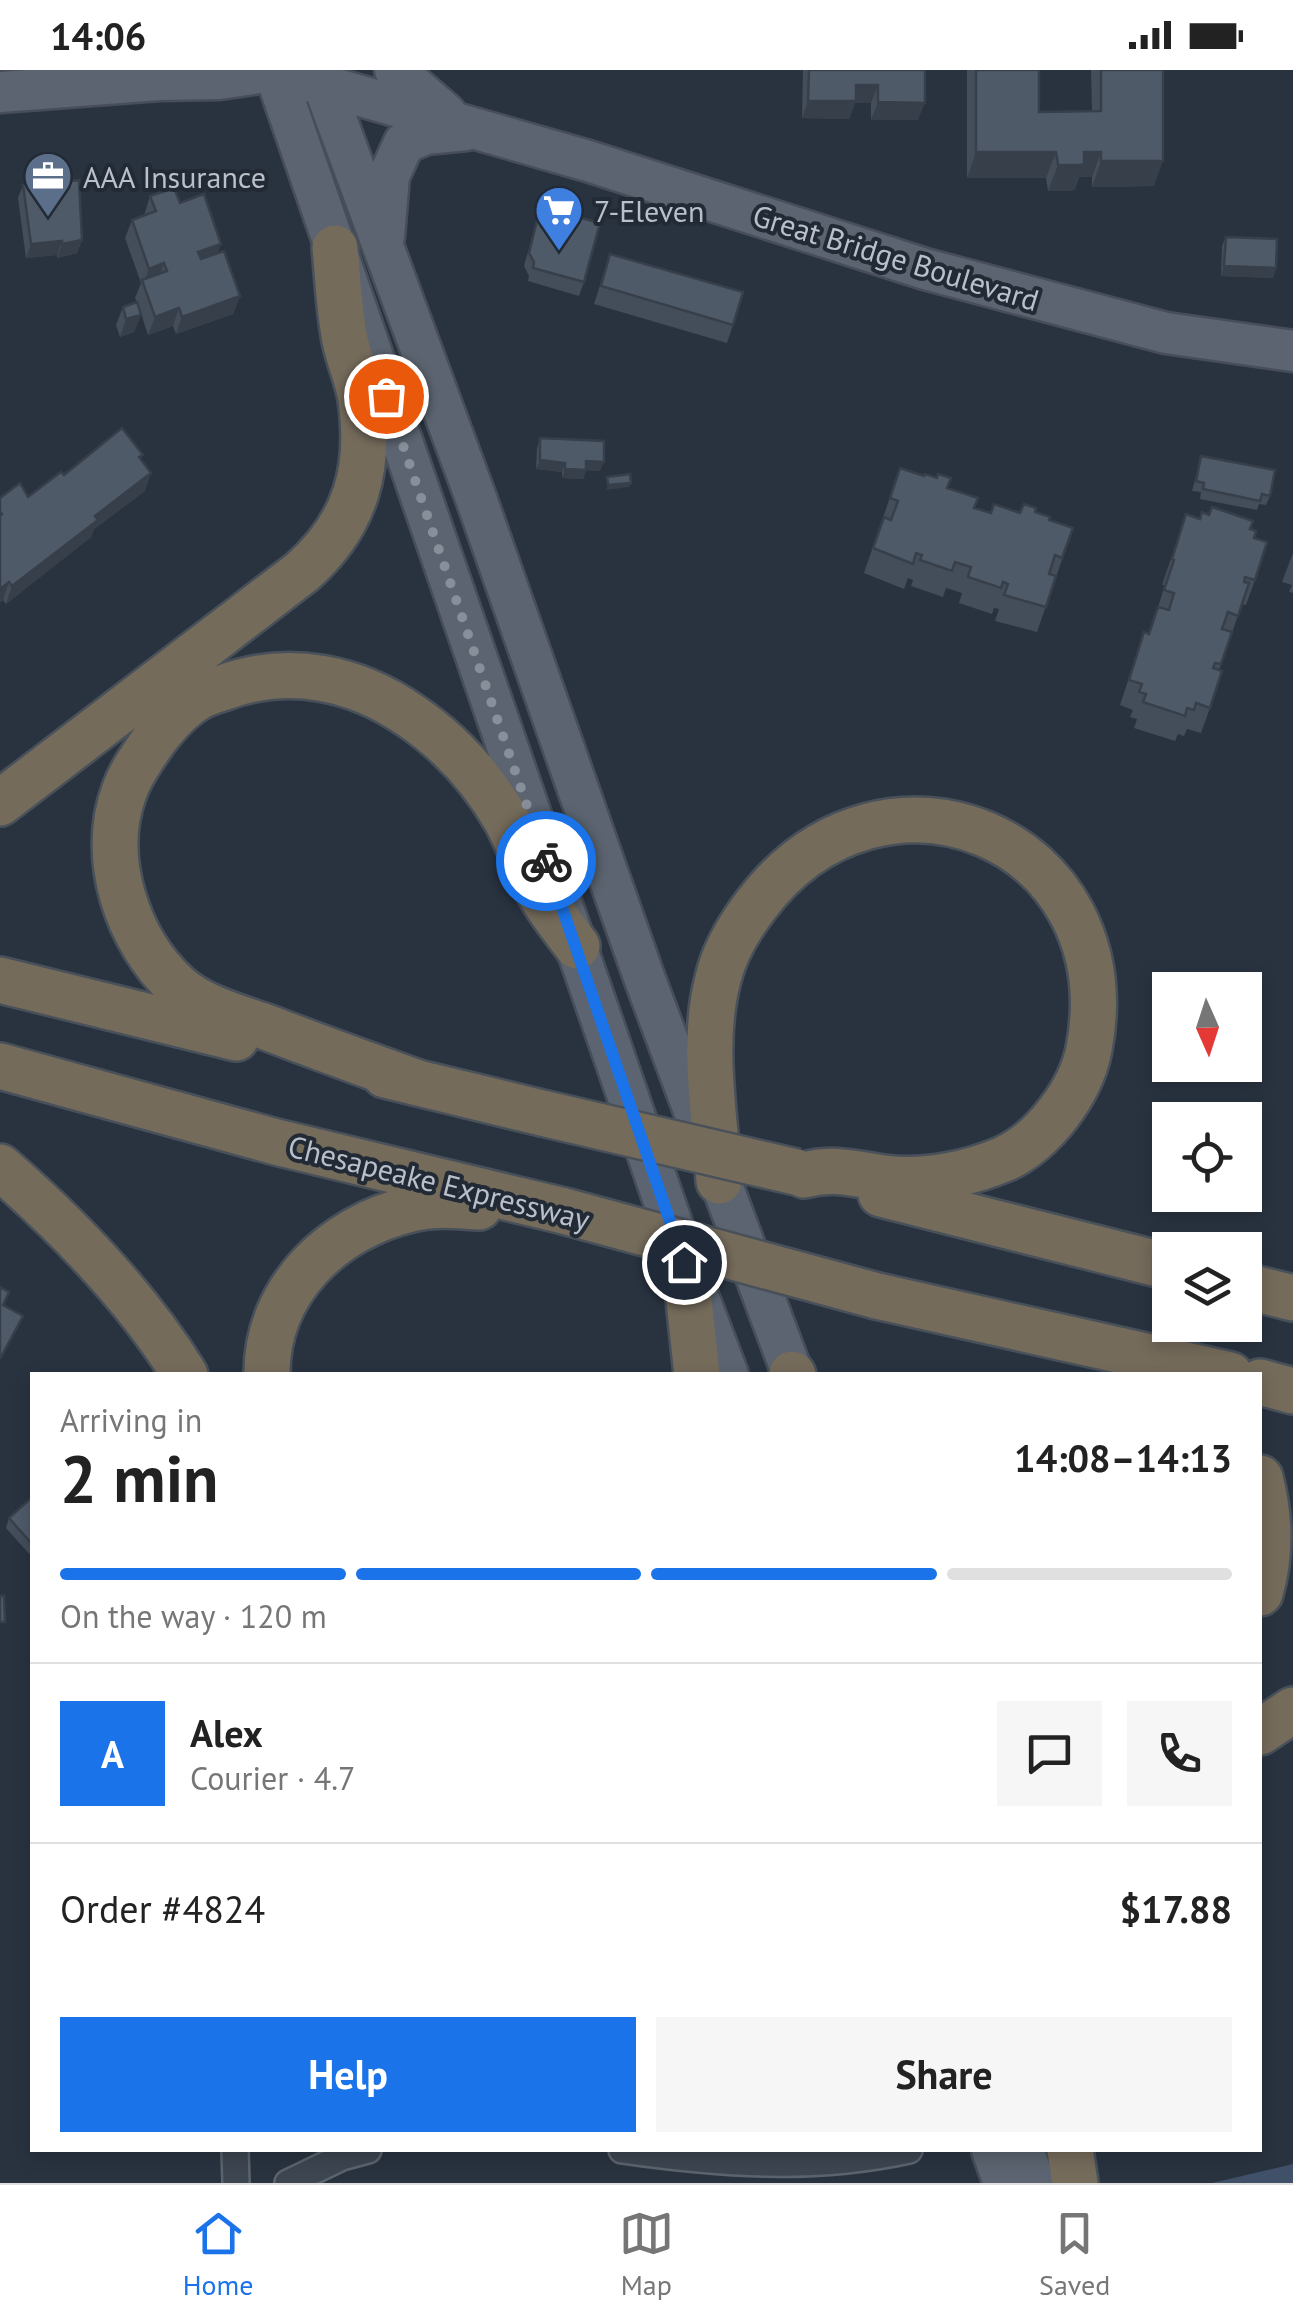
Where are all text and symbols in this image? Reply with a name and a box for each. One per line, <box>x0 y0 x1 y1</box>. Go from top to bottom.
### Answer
text: 14:06 <box>50 11 146 60</box>
office icon: AAA Insurance <box>22 150 74 218</box>
place label: AAA Insurance <box>83 157 266 196</box>
supermarket icon: 7-Eleven <box>533 184 585 252</box>
place label: 7-Eleven <box>594 191 704 230</box>
street label: Great Bridge Boulevard <box>748 195 1044 319</box>
pin <box>344 354 429 439</box>
icon: bag <box>359 369 414 424</box>
courier <box>496 811 596 911</box>
icon: bike <box>519 834 574 889</box>
north arrow <box>1152 972 1262 1082</box>
map controls <box>1152 972 1262 1342</box>
button: locate <box>1152 1102 1262 1212</box>
street label: Chesapeake Expressway <box>284 1126 594 1238</box>
pin <box>642 1220 727 1305</box>
button: layers <box>1152 1232 1262 1342</box>
icon: home <box>657 1235 712 1290</box>
text: Arriving in <box>60 1399 202 1441</box>
text: 14:08–14:13 <box>1014 1433 1232 1482</box>
text: 2 min <box>60 1436 219 1520</box>
text: On the way · 120 m <box>60 1595 327 1637</box>
button: chat <box>997 1701 1102 1806</box>
button: phone <box>1127 1701 1232 1806</box>
text: Alex <box>190 1708 263 1757</box>
text: A <box>101 1729 124 1778</box>
text: Courier · 4.7 <box>190 1757 356 1799</box>
text: Order #4824 <box>60 1884 265 1933</box>
text: $17.88 <box>1119 1884 1232 1933</box>
button: Help <box>60 2017 636 2132</box>
button: Share <box>656 2017 1232 2132</box>
tab: Home <box>183 2206 253 2303</box>
tab: Map <box>619 2206 674 2303</box>
tab: Saved <box>1039 2206 1110 2303</box>

